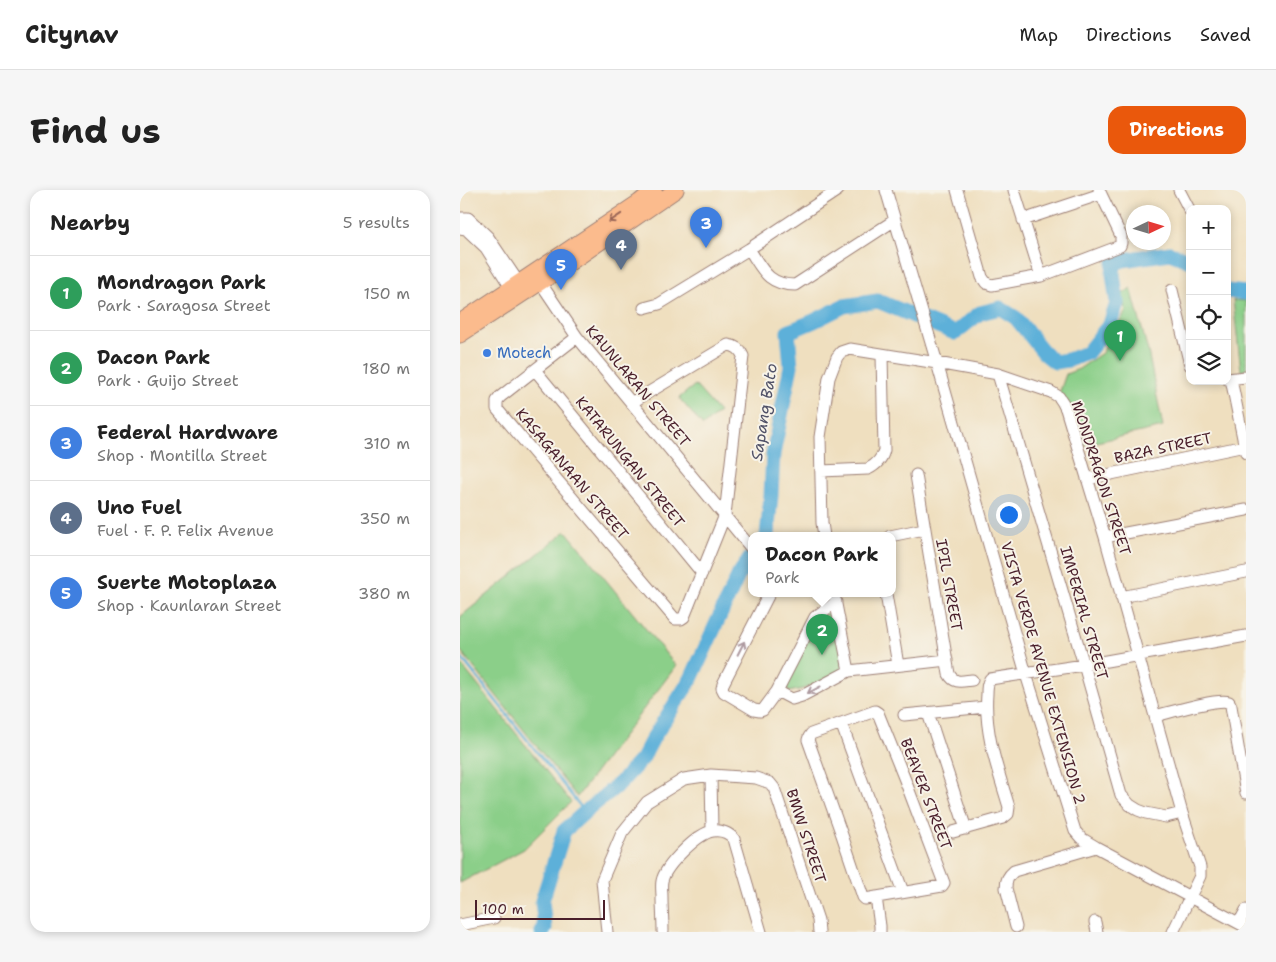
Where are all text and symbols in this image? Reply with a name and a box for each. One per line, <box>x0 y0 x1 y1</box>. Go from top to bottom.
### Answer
text: Citynav <box>25 19 119 51</box>
text: Map <box>1020 23 1058 47</box>
text: Directions <box>1086 23 1172 47</box>
text: Saved <box>1200 23 1251 47</box>
button: Directions <box>1108 106 1246 154</box>
text: Find us <box>30 107 161 154</box>
north arrow <box>1126 205 1171 250</box>
map controls <box>1186 205 1231 385</box>
button: + <box>1186 205 1231 250</box>
pin: 3 <box>690 207 722 248</box>
text: Nearby <box>50 209 130 237</box>
text: 5 results <box>343 212 410 233</box>
one-way arrow <box>608 213 622 223</box>
pin: 4 <box>605 229 637 270</box>
pin: 5 <box>545 249 577 290</box>
button: − <box>1186 250 1231 295</box>
text: Mondragon Park <box>97 270 266 295</box>
text: 1 <box>62 283 70 304</box>
text: 150 m <box>363 283 410 304</box>
text: Park · Saragosa Street <box>97 295 271 316</box>
button: locate <box>1186 295 1231 340</box>
pin: 1 <box>1104 320 1136 361</box>
street label: KAUNLARAN STREET <box>581 321 695 451</box>
button: layers <box>1186 340 1231 385</box>
place label: Motech <box>497 343 551 363</box>
text: Dacon Park <box>97 345 210 370</box>
marker: Motech <box>481 347 493 359</box>
text: 2 <box>60 358 72 379</box>
text: 180 m <box>362 358 410 379</box>
water label: Sapang Bato <box>746 361 782 462</box>
text: Park · Guijo Street <box>97 370 239 391</box>
street label: KATARUNGAN STREET <box>571 392 689 532</box>
street label: MONDRAGON STREET <box>1067 398 1135 558</box>
street label: KASAGANAAN STREET <box>511 404 633 544</box>
text: Federal Hardware <box>97 420 278 445</box>
street label: BAZA STREET <box>1112 428 1214 468</box>
text: 3 <box>60 433 72 454</box>
text: 310 m <box>363 433 410 454</box>
text: Shop · Montilla Street <box>97 445 267 466</box>
text: Uno Fuel <box>97 495 182 520</box>
your location <box>996 502 1022 528</box>
text: 4 <box>60 508 72 529</box>
text: 350 m <box>359 508 410 529</box>
text: Fuel · F. P. Felix Avenue <box>97 520 274 541</box>
popup <box>748 532 896 597</box>
street label: IPIL STREET <box>931 537 967 633</box>
street label: VISTA VERDE AVENUE EXTENSION 2 <box>996 539 1090 807</box>
text: Dacon Park <box>765 542 879 567</box>
street label: IMPERIAL STREET <box>1055 544 1113 682</box>
text: Park <box>765 567 800 588</box>
text: Suerte Motoplaza <box>97 570 277 595</box>
text: 5 <box>61 583 71 604</box>
text: 380 m <box>358 583 410 604</box>
text: Shop · Kaunlaran Street <box>97 595 282 616</box>
pin: 2 <box>806 614 838 655</box>
one-way arrow <box>737 641 746 656</box>
one-way arrow <box>807 686 822 695</box>
street label: BEAVER STREET <box>896 735 956 853</box>
street label: BMW STREET <box>781 786 831 886</box>
scale bar <box>475 897 605 920</box>
text: 100 m <box>482 900 524 918</box>

